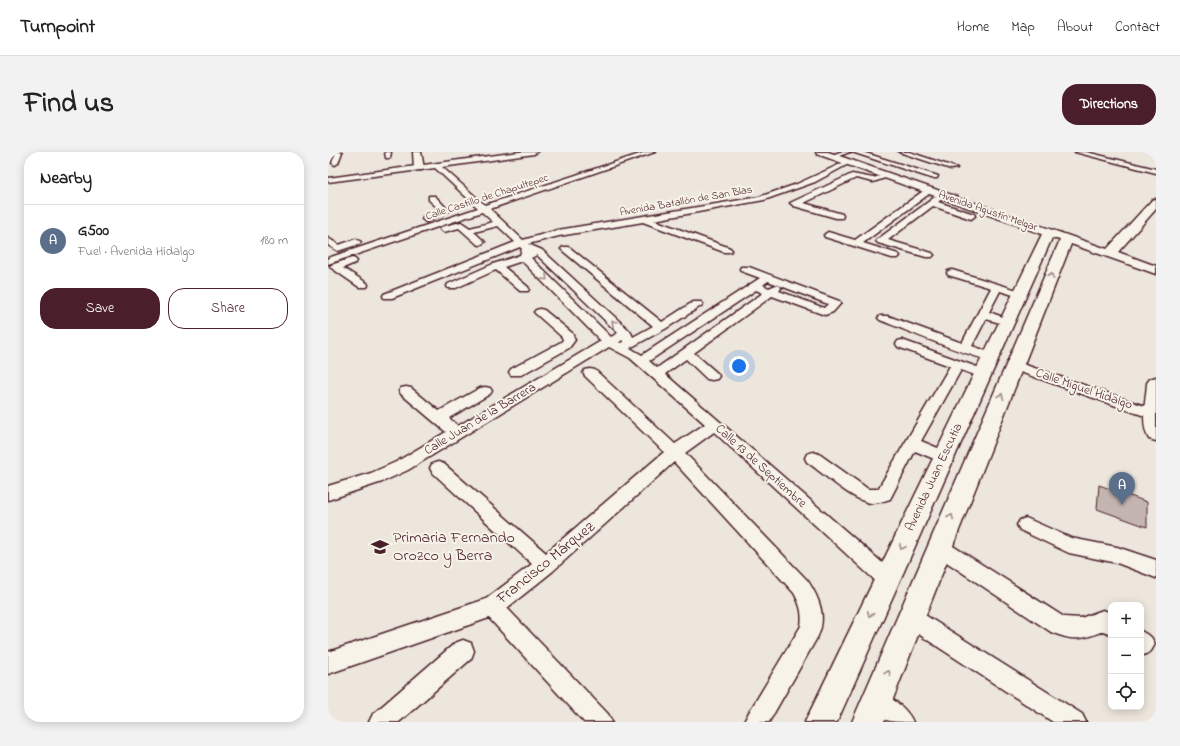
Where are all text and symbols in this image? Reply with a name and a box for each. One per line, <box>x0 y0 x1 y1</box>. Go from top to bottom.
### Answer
text: Turnpoint <box>20 14 95 41</box>
text: Home <box>957 17 989 38</box>
text: Map <box>1011 17 1035 38</box>
text: About <box>1057 17 1093 38</box>
text: Contact <box>1115 17 1160 38</box>
text: Find us <box>24 84 114 125</box>
button: Directions <box>1062 84 1156 125</box>
text: Nearby <box>40 166 92 191</box>
street label: Calle Castillo de Chapultepec <box>423 170 551 224</box>
street label: Avenida Batallón de San Blas <box>618 181 754 221</box>
street label: Avenida Agustín Melgar <box>936 187 1040 237</box>
text: G500 <box>78 220 109 242</box>
text: A <box>49 231 57 250</box>
text: 180 m <box>260 231 288 250</box>
text: Fuel · Avenida Hidalgo <box>78 242 195 261</box>
one-way arrow <box>540 273 548 281</box>
one-way arrow <box>1046 273 1054 280</box>
button: Save <box>40 288 160 329</box>
button: Share <box>168 288 288 329</box>
one-way arrow <box>611 320 619 328</box>
your location <box>729 356 749 376</box>
street label: Calle Miguel Hidalgo <box>1033 364 1135 416</box>
street label: Calle Juan de la Barrera <box>420 378 540 460</box>
one-way arrow <box>996 393 1004 401</box>
street label: Calle 13 de Septiembre <box>711 420 811 512</box>
street label: Avenida Juan Escutia <box>901 420 967 534</box>
pin: A <box>1109 472 1135 505</box>
one-way arrow <box>947 513 955 520</box>
street label: Francisco Márquez <box>491 516 601 611</box>
place label: Primaria Fernando Orozco y Berra <box>393 526 515 568</box>
school or university icon: Primaria Fernando Orozco y Berra <box>370 537 390 557</box>
one-way arrow <box>899 542 907 550</box>
map controls <box>1108 602 1144 710</box>
button: + <box>1108 602 1144 638</box>
one-way arrow <box>867 610 875 617</box>
button: − <box>1108 638 1144 674</box>
one-way arrow <box>883 669 891 676</box>
button: locate <box>1108 674 1144 710</box>

